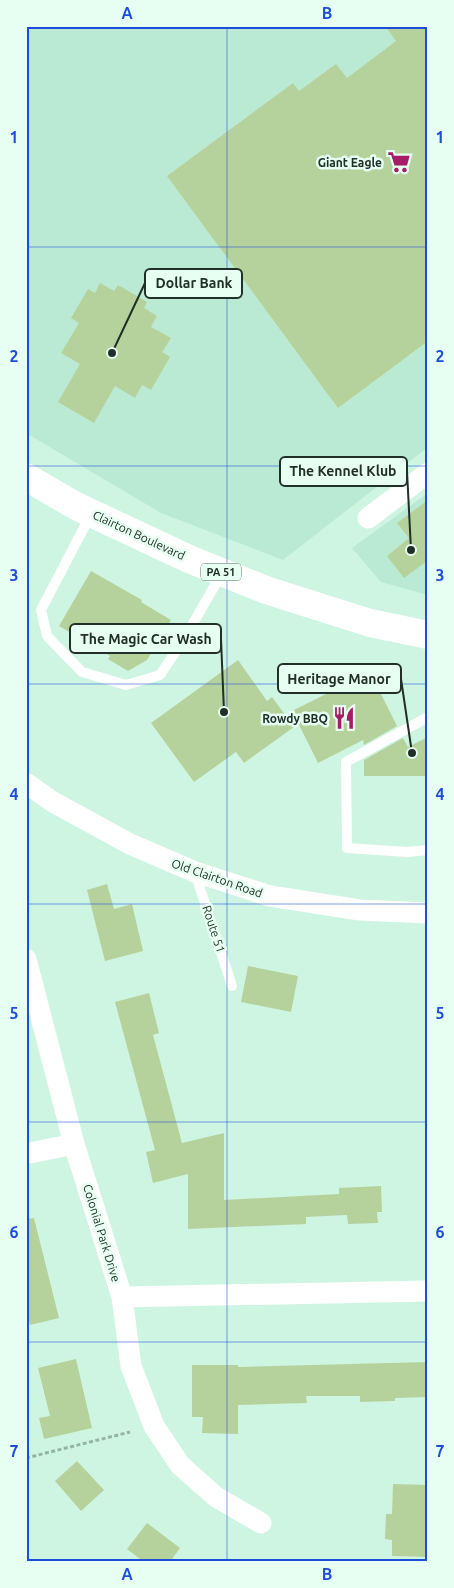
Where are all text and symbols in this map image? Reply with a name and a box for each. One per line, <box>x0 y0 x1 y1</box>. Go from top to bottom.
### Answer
text: A <box>121 4 133 22</box>
text: B <box>322 4 332 22</box>
text: 1 <box>9 128 19 146</box>
text: 1 <box>435 128 445 146</box>
supermarket icon: Giant Eagle <box>386 149 412 175</box>
place label: Giant Eagle <box>318 156 382 169</box>
callout: Dollar Bank <box>145 269 242 298</box>
text: Dollar Bank <box>156 275 233 291</box>
text: 2 <box>9 347 19 365</box>
text: 2 <box>435 347 445 365</box>
callout: The Kennel Klub <box>280 457 407 486</box>
text: The Kennel Klub <box>289 463 397 479</box>
street label: Clairton Boulevard <box>91 508 187 562</box>
road number: PA 51 <box>201 564 241 580</box>
text: 3 <box>9 566 19 584</box>
text: 3 <box>435 566 445 584</box>
callout: The Magic Car Wash <box>70 624 221 653</box>
text: The Magic Car Wash <box>80 631 212 647</box>
callout: Heritage Manor <box>278 664 401 693</box>
text: Heritage Manor <box>287 671 391 687</box>
restaurant icon: Rowdy BBQ <box>331 705 357 731</box>
place label: Rowdy BBQ <box>262 712 328 725</box>
text: 4 <box>9 785 19 803</box>
text: 4 <box>435 785 445 803</box>
street label: Old Clairton Road <box>170 856 264 900</box>
street label: Route 51 <box>200 904 228 954</box>
text: 5 <box>9 1004 19 1022</box>
text: 5 <box>435 1004 445 1022</box>
street label: Colonial Park Drive <box>81 1183 123 1283</box>
text: 6 <box>9 1223 19 1241</box>
text: 6 <box>435 1223 445 1241</box>
text: 7 <box>9 1442 19 1460</box>
text: 7 <box>435 1442 445 1460</box>
text: A <box>121 1565 133 1583</box>
text: B <box>322 1565 332 1583</box>

